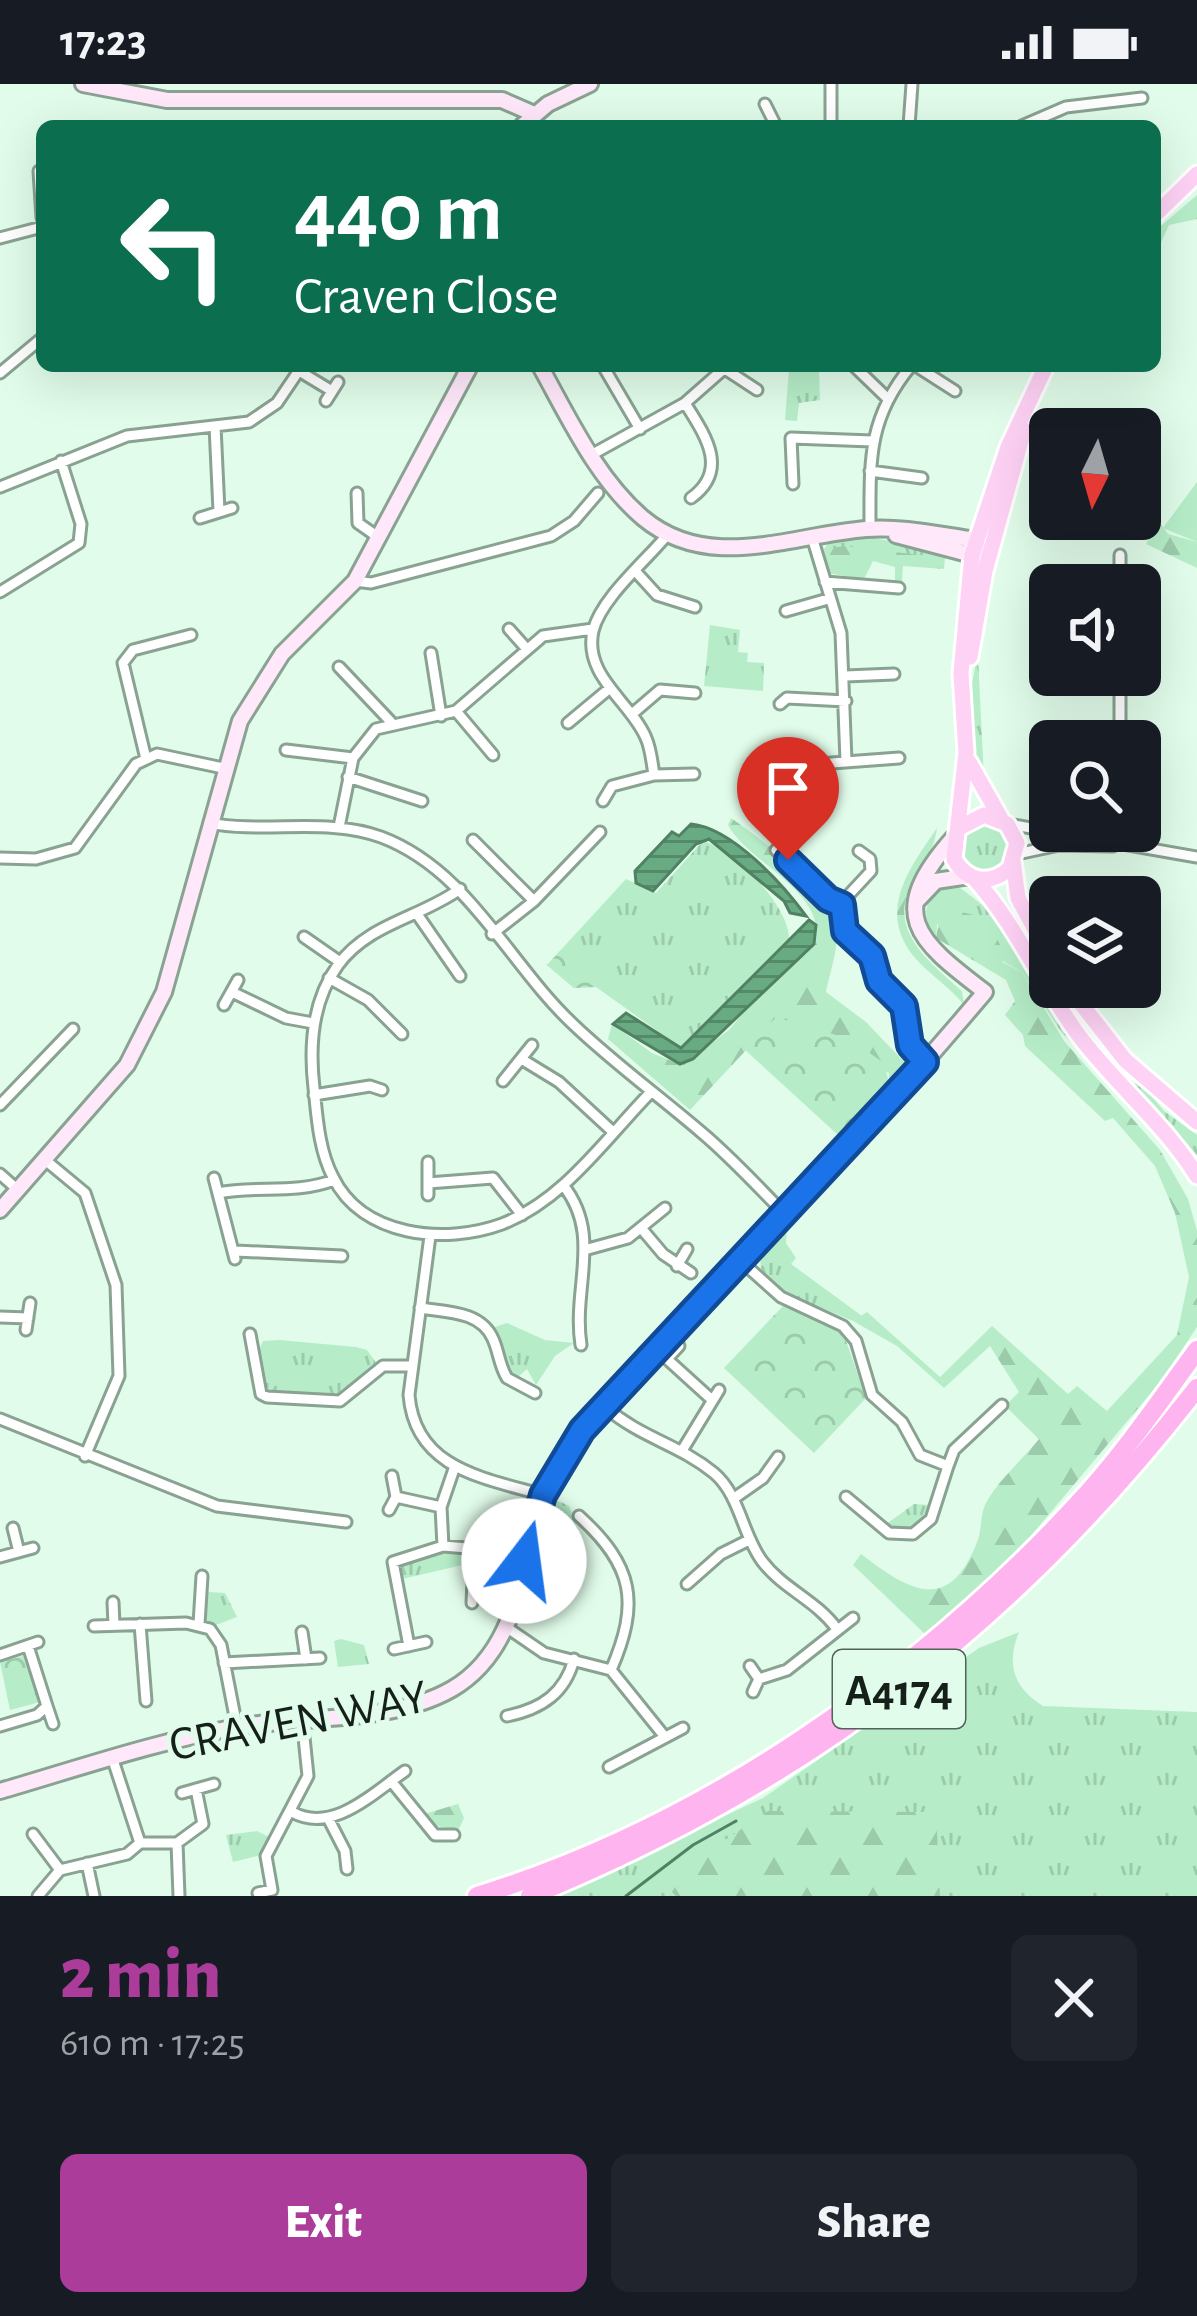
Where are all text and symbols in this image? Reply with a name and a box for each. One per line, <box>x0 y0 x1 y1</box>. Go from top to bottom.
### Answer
text: 17:23 <box>60 19 147 64</box>
icon: left <box>96 168 252 324</box>
text: 440 m <box>294 172 503 256</box>
text: Craven Close <box>294 270 559 324</box>
north arrow <box>1029 408 1161 540</box>
map controls <box>1029 408 1161 1008</box>
button: sound <box>1029 564 1161 696</box>
button: search <box>1029 720 1161 852</box>
pin <box>737 737 839 860</box>
icon: arrive <box>755 755 821 821</box>
button: layers <box>1029 876 1161 1008</box>
position arrow <box>461 1498 587 1624</box>
road number: A4174 <box>833 1650 965 1728</box>
street label: CRAVEN WAY <box>165 1673 432 1770</box>
button: close <box>1011 1935 1137 2061</box>
text: 2 min <box>60 1939 221 2011</box>
text: 610 m · 17:25 <box>60 2024 244 2063</box>
button: Exit <box>60 2154 587 2292</box>
button: Share <box>611 2154 1137 2292</box>

